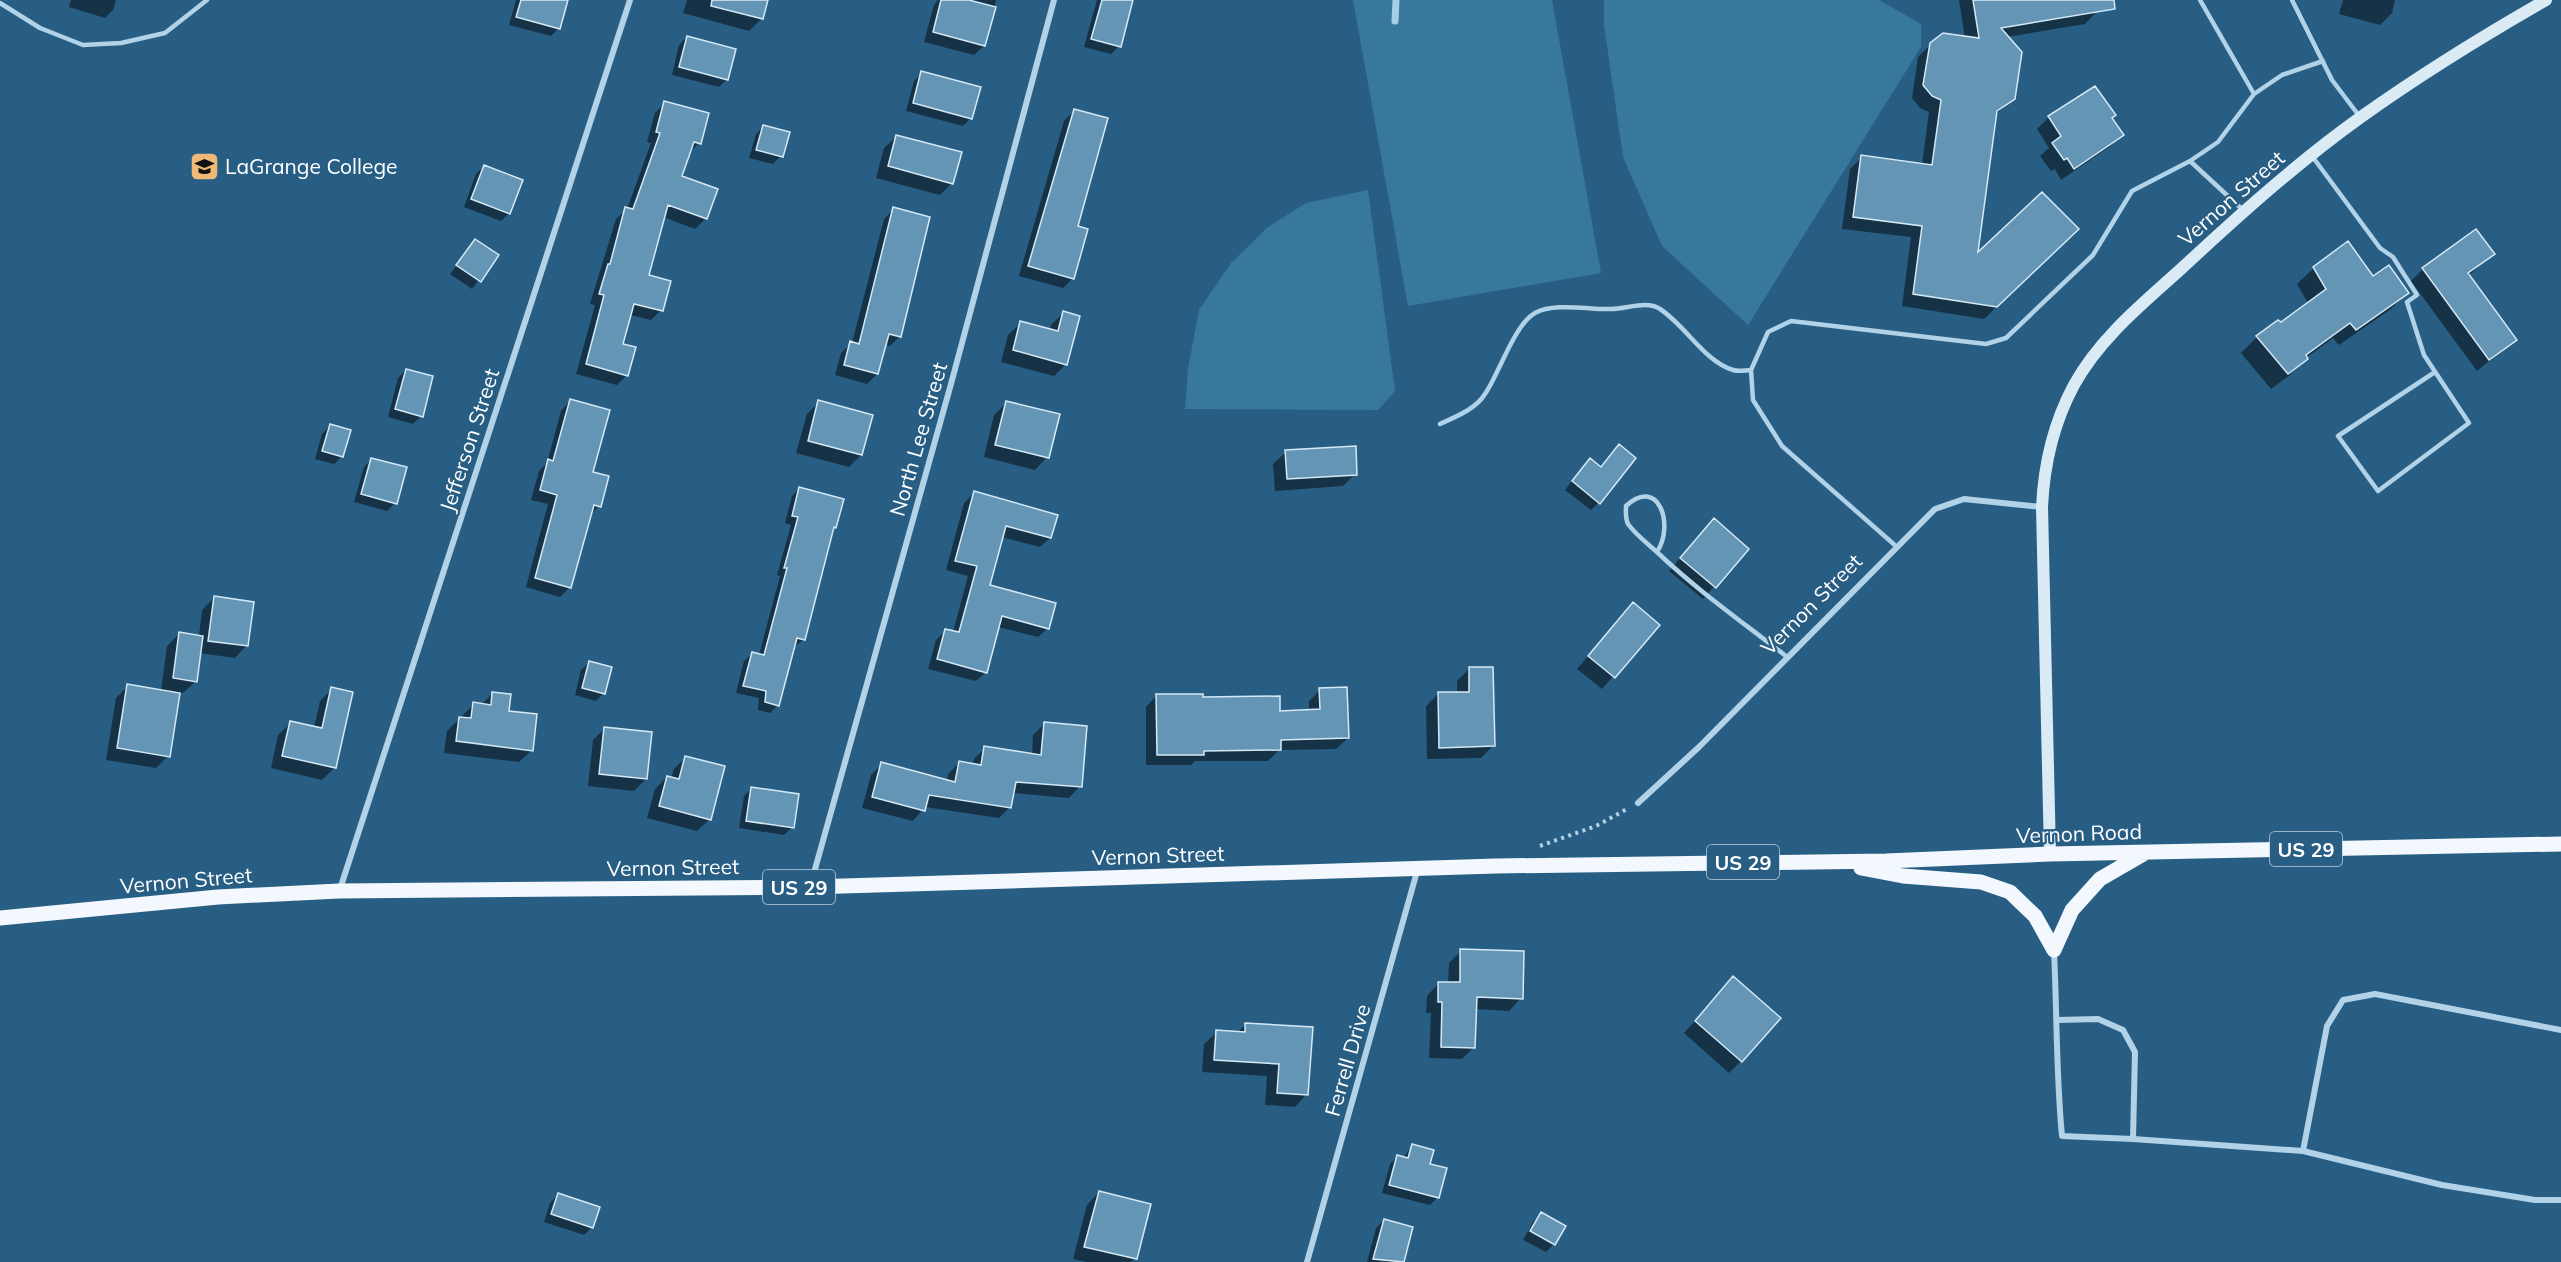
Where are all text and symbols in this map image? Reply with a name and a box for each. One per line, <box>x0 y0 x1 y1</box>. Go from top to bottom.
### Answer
street label: Vernon Street <box>2172 145 2290 251</box>
school or university icon: LaGrange College <box>188 150 220 182</box>
place label: LaGrange College <box>225 153 398 179</box>
street label: North Lee Street <box>884 359 952 519</box>
street label: Jefferson Street <box>434 365 504 515</box>
street label: Vernon Street <box>1755 548 1867 660</box>
street label: Vernon Road <box>2016 818 2142 848</box>
road number: US 29 <box>2270 832 2342 866</box>
street label: Vernon Street <box>1091 840 1225 870</box>
road number: US 29 <box>1707 845 1779 879</box>
street label: Vernon Street <box>606 853 740 881</box>
street label: Vernon Street <box>119 861 253 899</box>
road number: US 29 <box>763 870 835 904</box>
street label: Ferrell Drive <box>1319 1001 1375 1119</box>

